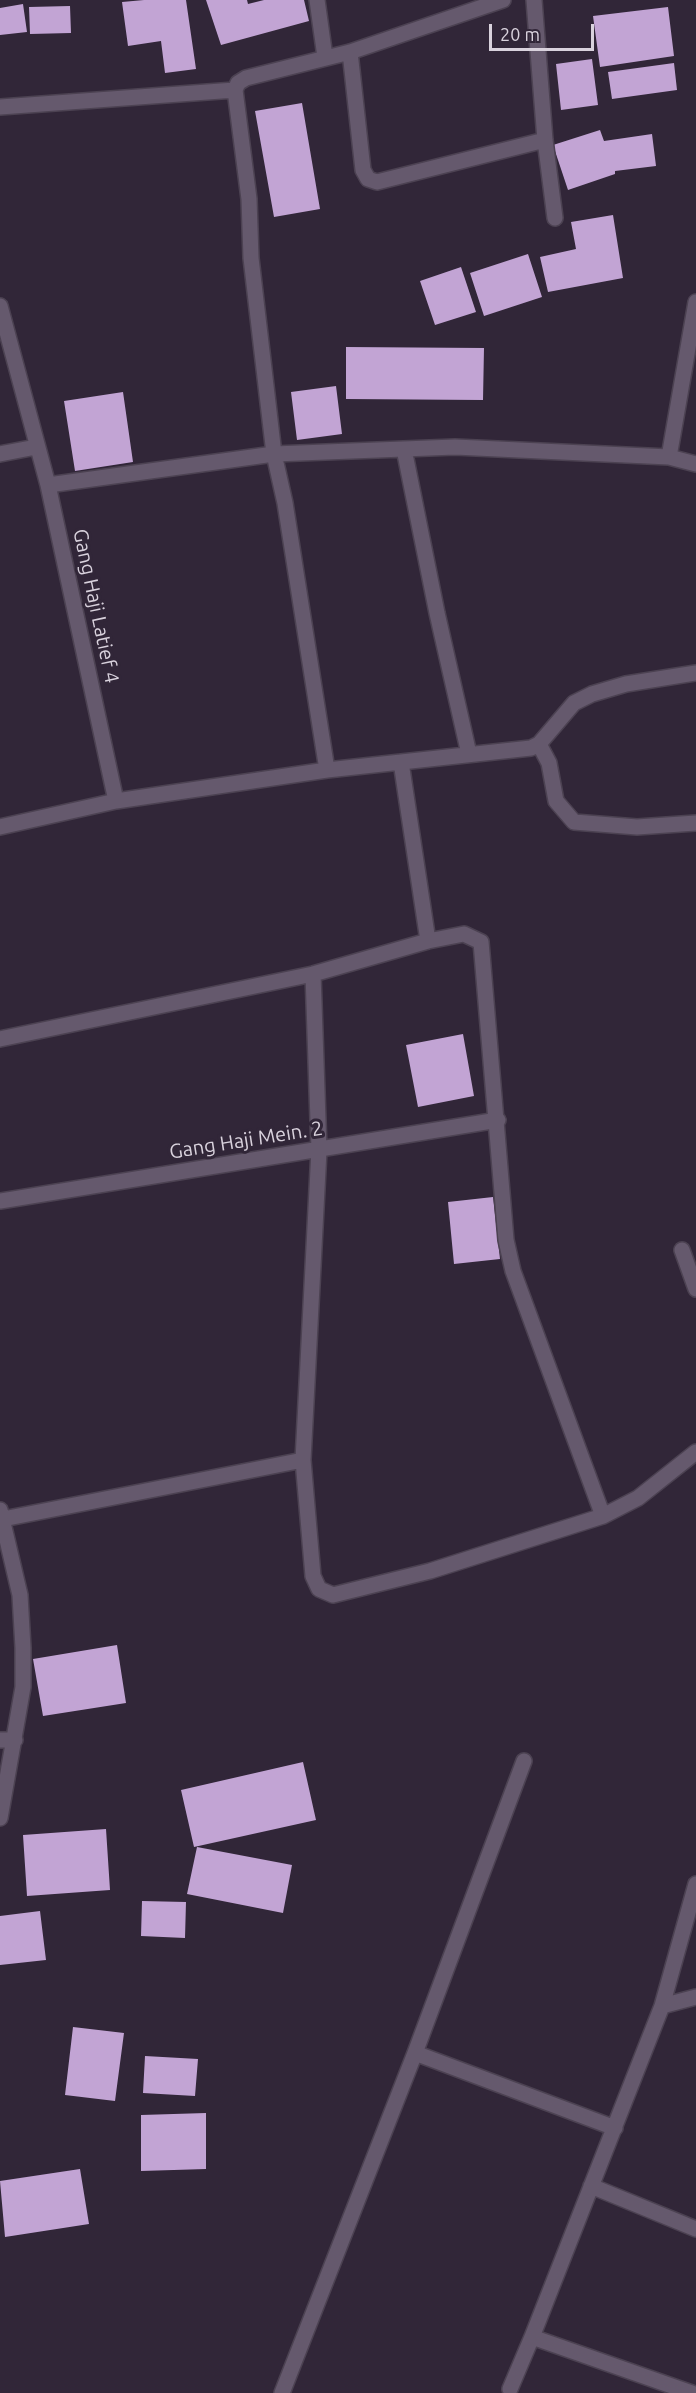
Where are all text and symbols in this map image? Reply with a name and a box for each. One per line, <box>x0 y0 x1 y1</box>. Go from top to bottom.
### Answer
scale bar <box>492 12 597 50</box>
text: 20 m <box>500 24 540 44</box>
street label: Gang Haji Latief 4 <box>68 527 124 685</box>
street label: Gang Haji Mein. 2 <box>168 1116 324 1164</box>

